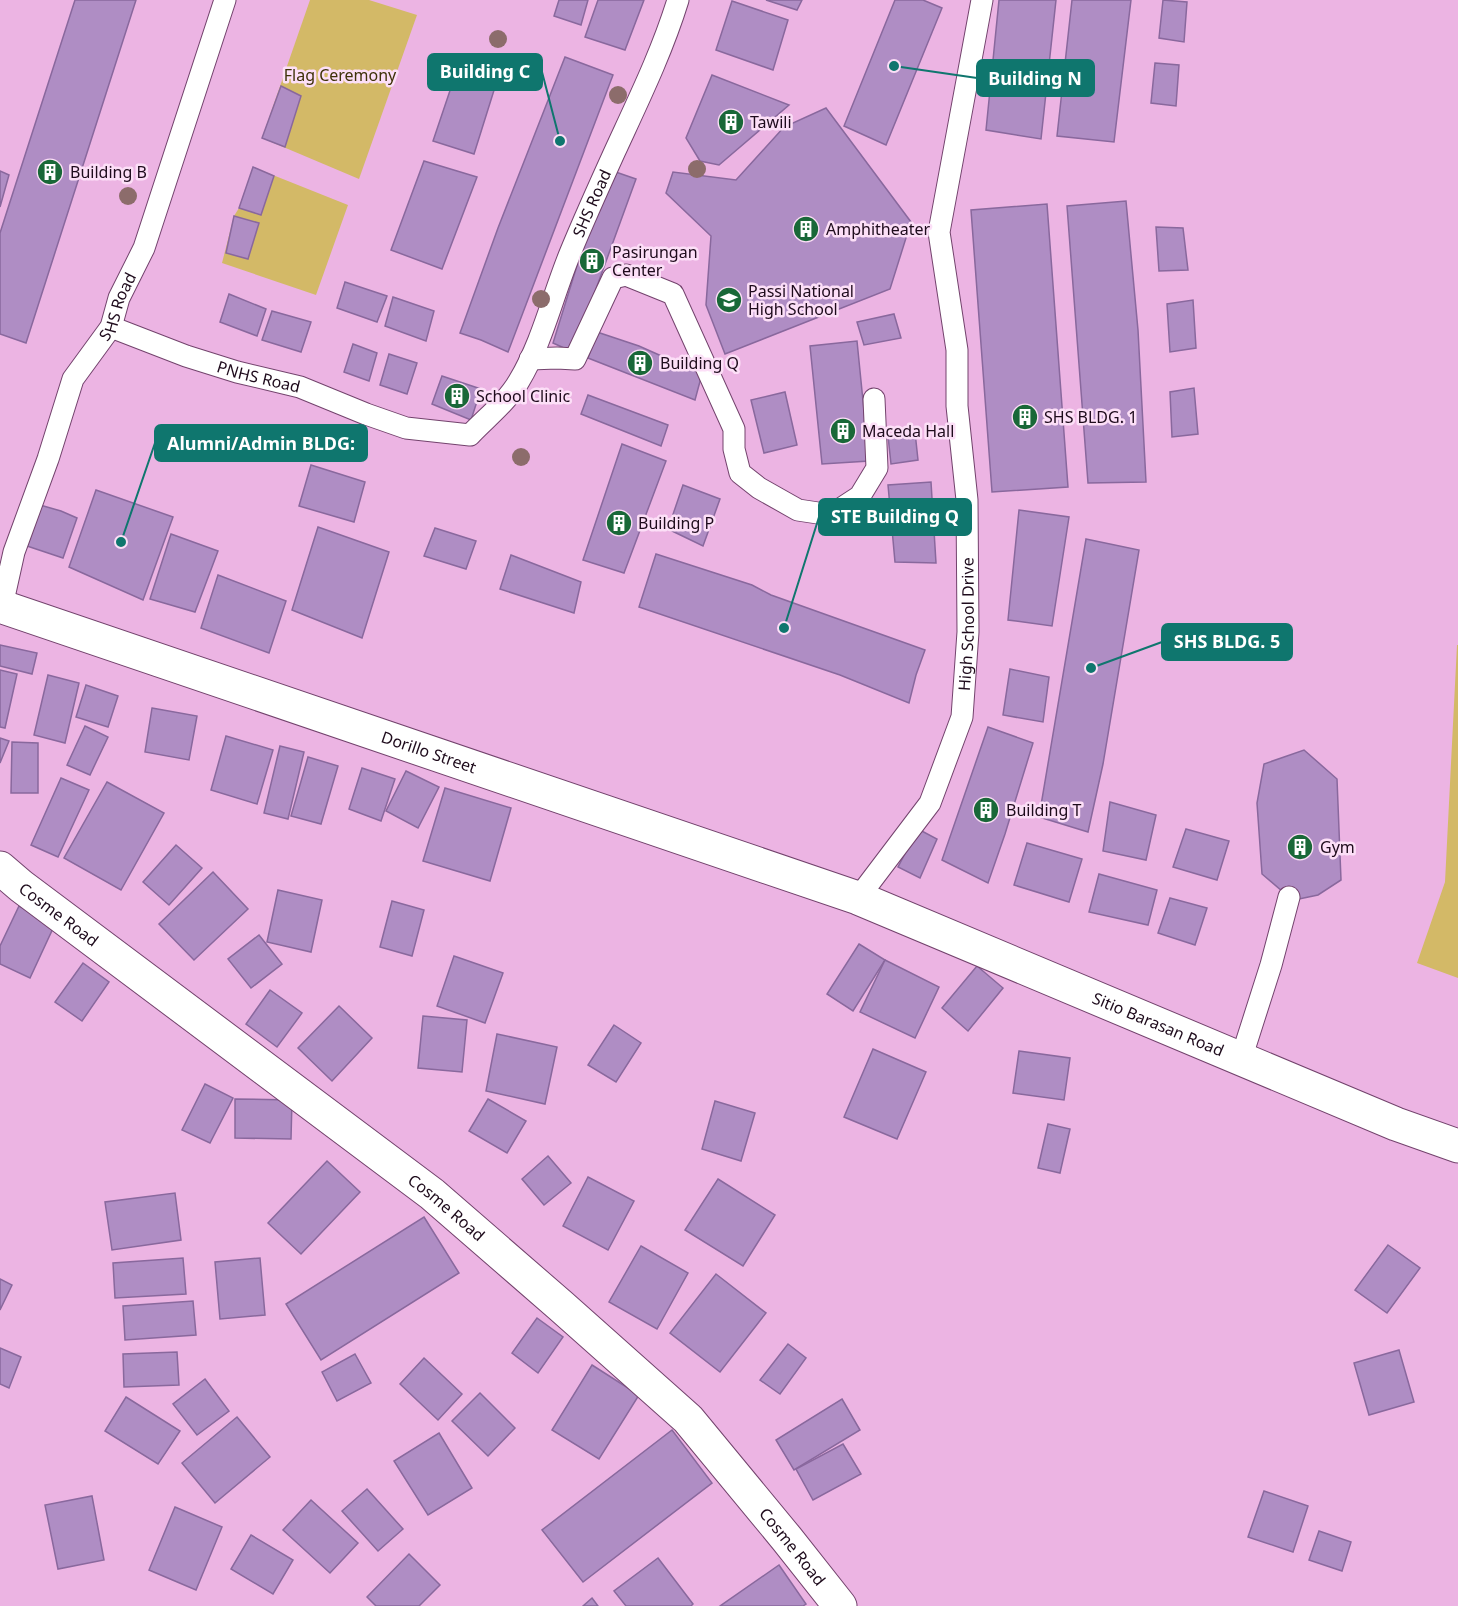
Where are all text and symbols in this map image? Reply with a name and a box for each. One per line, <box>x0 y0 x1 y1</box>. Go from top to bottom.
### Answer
callout: Building C <box>428 54 542 90</box>
text: Building C <box>440 59 530 83</box>
callout: Building N <box>977 60 1094 96</box>
park label: Flag Ceremony <box>284 64 397 86</box>
text: Building N <box>988 66 1082 90</box>
building icon: Tawili <box>716 107 746 137</box>
place label: Tawili <box>750 111 792 133</box>
building icon: Building B <box>35 157 65 187</box>
place label: Building B <box>70 161 147 183</box>
street label: SHS Road <box>567 166 616 241</box>
building icon: Amphitheater <box>791 214 821 244</box>
place label: Amphitheater <box>826 218 931 240</box>
place label: Pasirungan Center <box>612 241 698 281</box>
building icon: Pasirungan Center <box>577 246 607 276</box>
street label: SHS Road <box>94 269 141 345</box>
place label: Passi National High School <box>748 280 854 320</box>
school or university icon: Passi National High School <box>714 285 744 315</box>
building icon: Building Q <box>625 348 655 378</box>
place label: Building Q <box>660 352 739 374</box>
street label: PNHS Road <box>214 355 303 398</box>
building icon: School Clinic <box>442 381 472 411</box>
place label: School Clinic <box>476 385 570 407</box>
building icon: SHS BLDG. 1 <box>1010 402 1040 432</box>
place label: SHS BLDG. 1 <box>1044 406 1137 428</box>
building icon: Maceda Hall <box>828 416 858 446</box>
place label: Maceda Hall <box>862 420 954 442</box>
callout: Alumni/Admin BLDG: <box>155 425 367 461</box>
text: Alumni/Admin BLDG: <box>167 431 355 455</box>
callout: STE Building Q <box>819 499 971 535</box>
text: STE Building Q <box>831 504 959 528</box>
building icon: Building P <box>604 508 634 538</box>
place label: Building P <box>638 512 714 534</box>
street label: High School Drive <box>953 557 979 692</box>
callout: SHS BLDG. 5 <box>1162 624 1292 660</box>
text: SHS BLDG. 5 <box>1174 629 1280 653</box>
street label: Dorillo Street <box>378 726 479 778</box>
building icon: Building T <box>971 795 1001 825</box>
place label: Building T <box>1006 799 1081 821</box>
building icon: Gym <box>1285 832 1315 862</box>
place label: Gym <box>1320 836 1355 858</box>
street label: Cosme Road <box>15 877 103 951</box>
street label: Sitio Barasan Road <box>1089 987 1227 1061</box>
street label: Cosme Road <box>404 1169 490 1246</box>
street label: Cosme Road <box>755 1503 831 1590</box>

